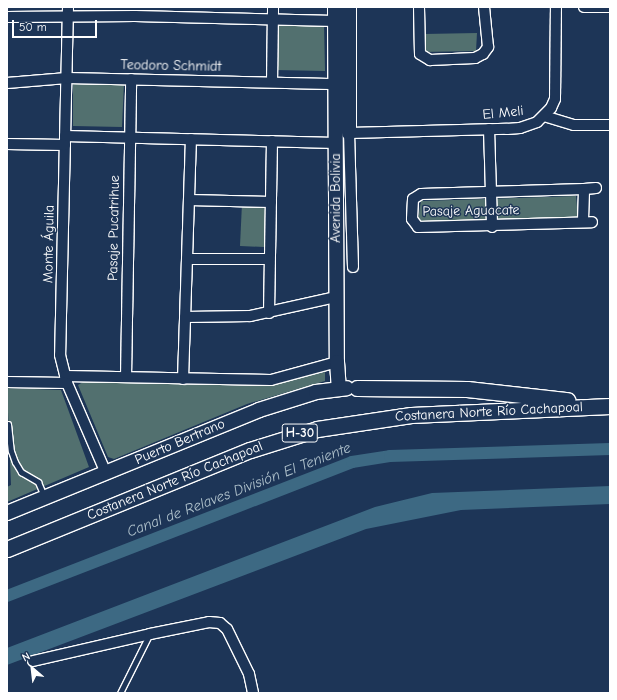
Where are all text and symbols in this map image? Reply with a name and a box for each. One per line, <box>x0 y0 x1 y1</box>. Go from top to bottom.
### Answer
scale bar <box>14 12 99 38</box>
text: 50 m <box>19 20 47 34</box>
street label: Teodoro Schmidt <box>120 57 222 75</box>
street label: El Meli <box>482 102 524 124</box>
street label: Avenida Bolivia <box>328 153 344 243</box>
street label: Pasaje Pucatrihue <box>105 175 123 281</box>
street label: Pasaje Aguacate <box>422 202 520 220</box>
street label: Monte Águila <box>40 205 58 283</box>
street label: Costanera Norte Río Cachapoal <box>395 399 583 425</box>
street label: Puerto Bertrano <box>132 415 228 469</box>
road number: H-30 <box>281 422 319 444</box>
street label: Costanera Norte Río Cachapoal <box>85 438 265 524</box>
water label: Canal de Relaves División El Teniente <box>124 439 354 541</box>
north arrow <box>12 648 52 688</box>
text: N <box>20 650 32 664</box>

